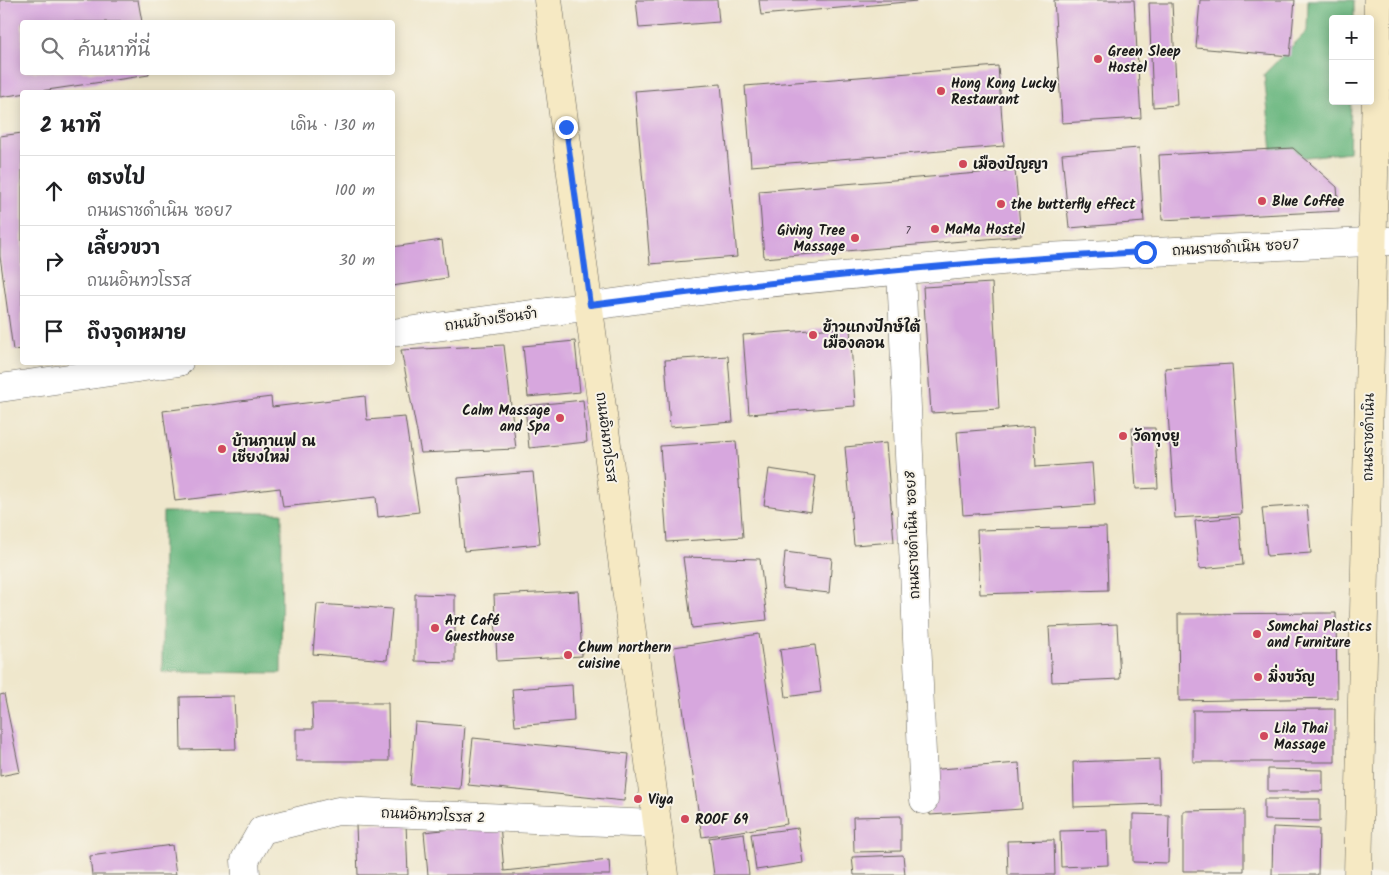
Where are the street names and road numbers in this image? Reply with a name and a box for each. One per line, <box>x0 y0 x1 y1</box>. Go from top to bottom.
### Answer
street label: ถนนราชดำเนิน ซอย7 <box>1171 234 1299 262</box>
street label: ถนนข้างเรือนจำ <box>443 303 539 337</box>
street label: ถนนอินทวโรรส <box>590 391 623 485</box>
street label: ถนนราชดำเนิน <box>1357 392 1381 481</box>
street label: ถนนราชดำเนิน ซอย8 <box>900 470 926 599</box>
street label: ถนนอินทวโรรส 2 <box>380 802 486 830</box>

